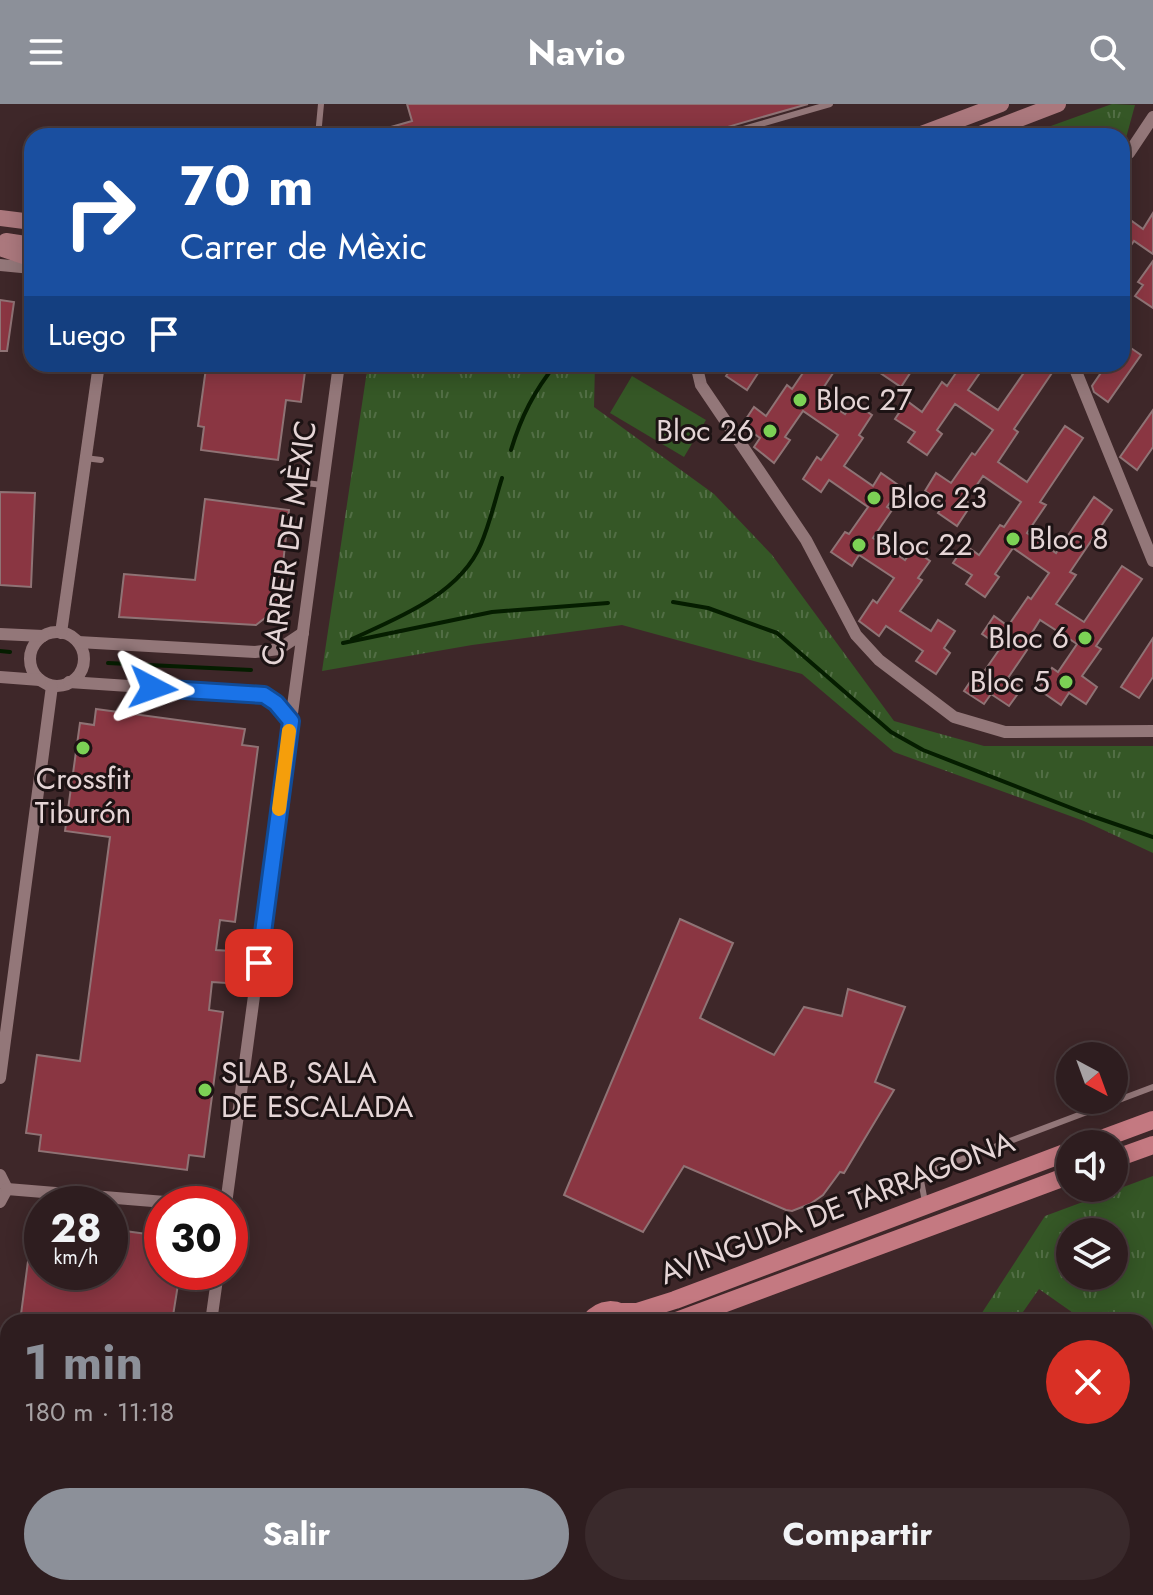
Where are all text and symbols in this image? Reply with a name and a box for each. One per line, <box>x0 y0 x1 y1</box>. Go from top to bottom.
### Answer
text: Navio <box>528 26 625 78</box>
icon: menu <box>24 30 68 74</box>
icon: search <box>1085 30 1129 74</box>
text: 70 m <box>180 145 314 226</box>
icon: right <box>48 160 152 264</box>
text: Carrer de Mèxic <box>180 220 427 272</box>
icon: arrive <box>142 312 186 356</box>
text: Luego <box>48 313 126 356</box>
place label: Bloc 27 <box>816 378 912 421</box>
marker: Bloc 27 <box>791 391 809 409</box>
place label: Bloc 26 <box>656 409 754 452</box>
street label: CARRER DE MÈXIC <box>250 418 327 668</box>
marker: Bloc 26 <box>761 422 779 440</box>
place label: Bloc 23 <box>890 476 987 519</box>
marker: Bloc 23 <box>865 489 883 507</box>
place label: Bloc 8 <box>1029 517 1109 560</box>
place label: Bloc 22 <box>875 523 973 566</box>
marker: Bloc 8 <box>1004 530 1022 548</box>
marker: Bloc 22 <box>850 536 868 554</box>
place label: Bloc 6 <box>988 616 1069 659</box>
marker: Bloc 6 <box>1076 629 1094 647</box>
position arrow <box>111 646 195 730</box>
place label: Bloc 5 <box>970 660 1050 703</box>
marker: Bloc 5 <box>1057 673 1075 691</box>
marker: Crossfit Tiburón <box>74 739 92 757</box>
place label: Crossfit Tiburón <box>35 757 131 834</box>
pin <box>225 929 293 997</box>
icon: arrive <box>237 941 281 985</box>
north arrow <box>1056 1042 1128 1114</box>
map controls <box>1056 1042 1128 1290</box>
place label: SLAB, SALA DE ESCALADA <box>221 1051 413 1128</box>
marker: SLAB, SALA DE ESCALADA <box>196 1081 214 1099</box>
street label: AVINGUDA DE TARRAGONA <box>653 1120 1021 1295</box>
button: sound <box>1056 1130 1128 1202</box>
speed limit sign: 30 <box>144 1186 248 1290</box>
text: 28 <box>50 1199 102 1257</box>
button: layers <box>1056 1218 1128 1290</box>
text: km/h <box>53 1243 99 1272</box>
text: 1 min <box>24 1328 143 1397</box>
button: close <box>1046 1340 1130 1424</box>
text: 180 m · 11:18 <box>24 1393 174 1431</box>
button: Salir <box>24 1488 569 1580</box>
button: Compartir <box>585 1488 1130 1580</box>

